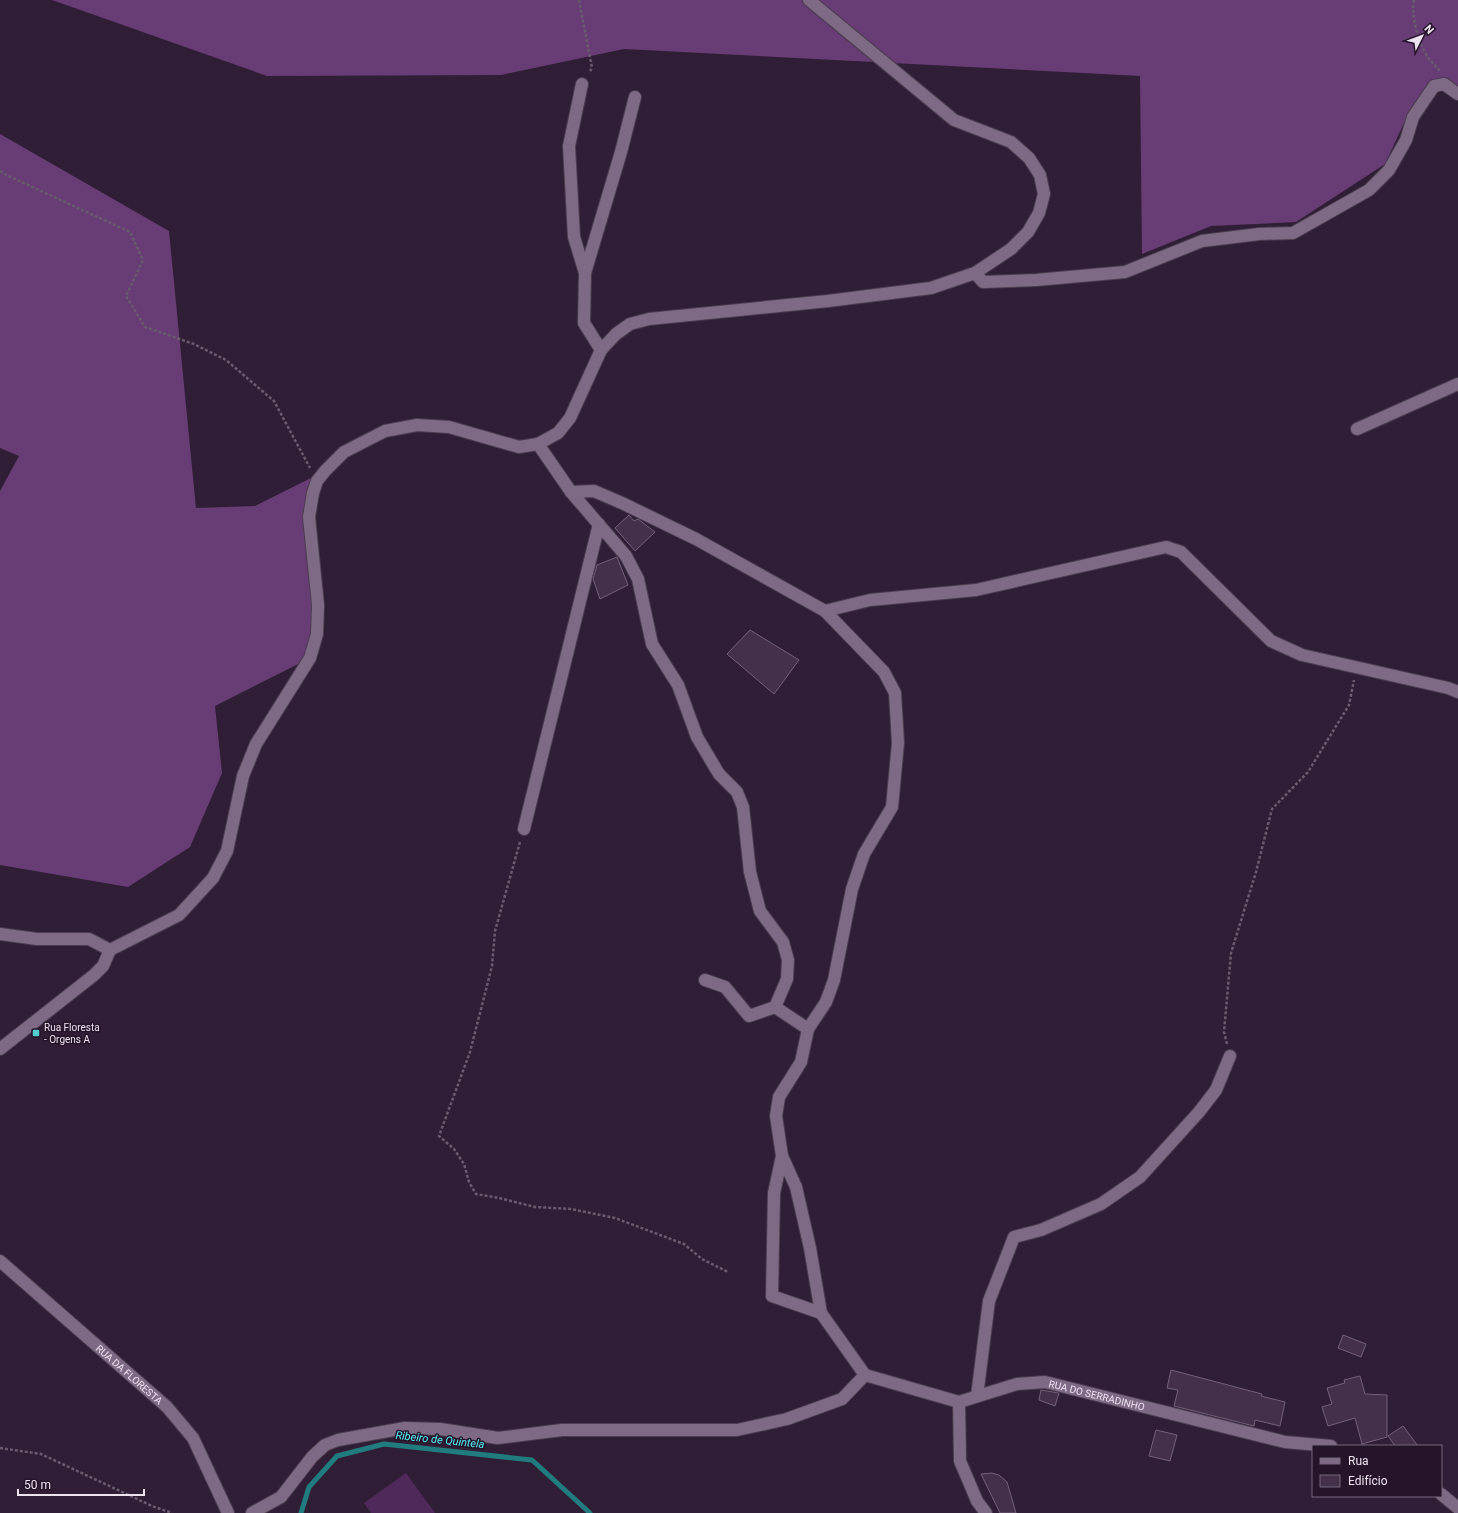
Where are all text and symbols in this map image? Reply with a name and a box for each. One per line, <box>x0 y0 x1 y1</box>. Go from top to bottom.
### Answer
north arrow <box>1402 16 1442 56</box>
text: N <box>1422 22 1437 37</box>
place label: Rua Floresta - Orgens A <box>44 1022 100 1045</box>
marker: Rua Floresta - Orgens A <box>31 1028 41 1038</box>
street label: RUA DA FLORESTA <box>94 1342 165 1406</box>
street label: RUA DO SERRADINHO <box>1048 1378 1146 1412</box>
water label: Ribeiro de Quintela <box>395 1429 485 1451</box>
legend <box>1312 1445 1442 1497</box>
text: Rua <box>1348 1454 1369 1468</box>
scale bar <box>18 1471 144 1497</box>
text: Edifício <box>1348 1474 1388 1488</box>
text: 50 m <box>24 1478 51 1492</box>

